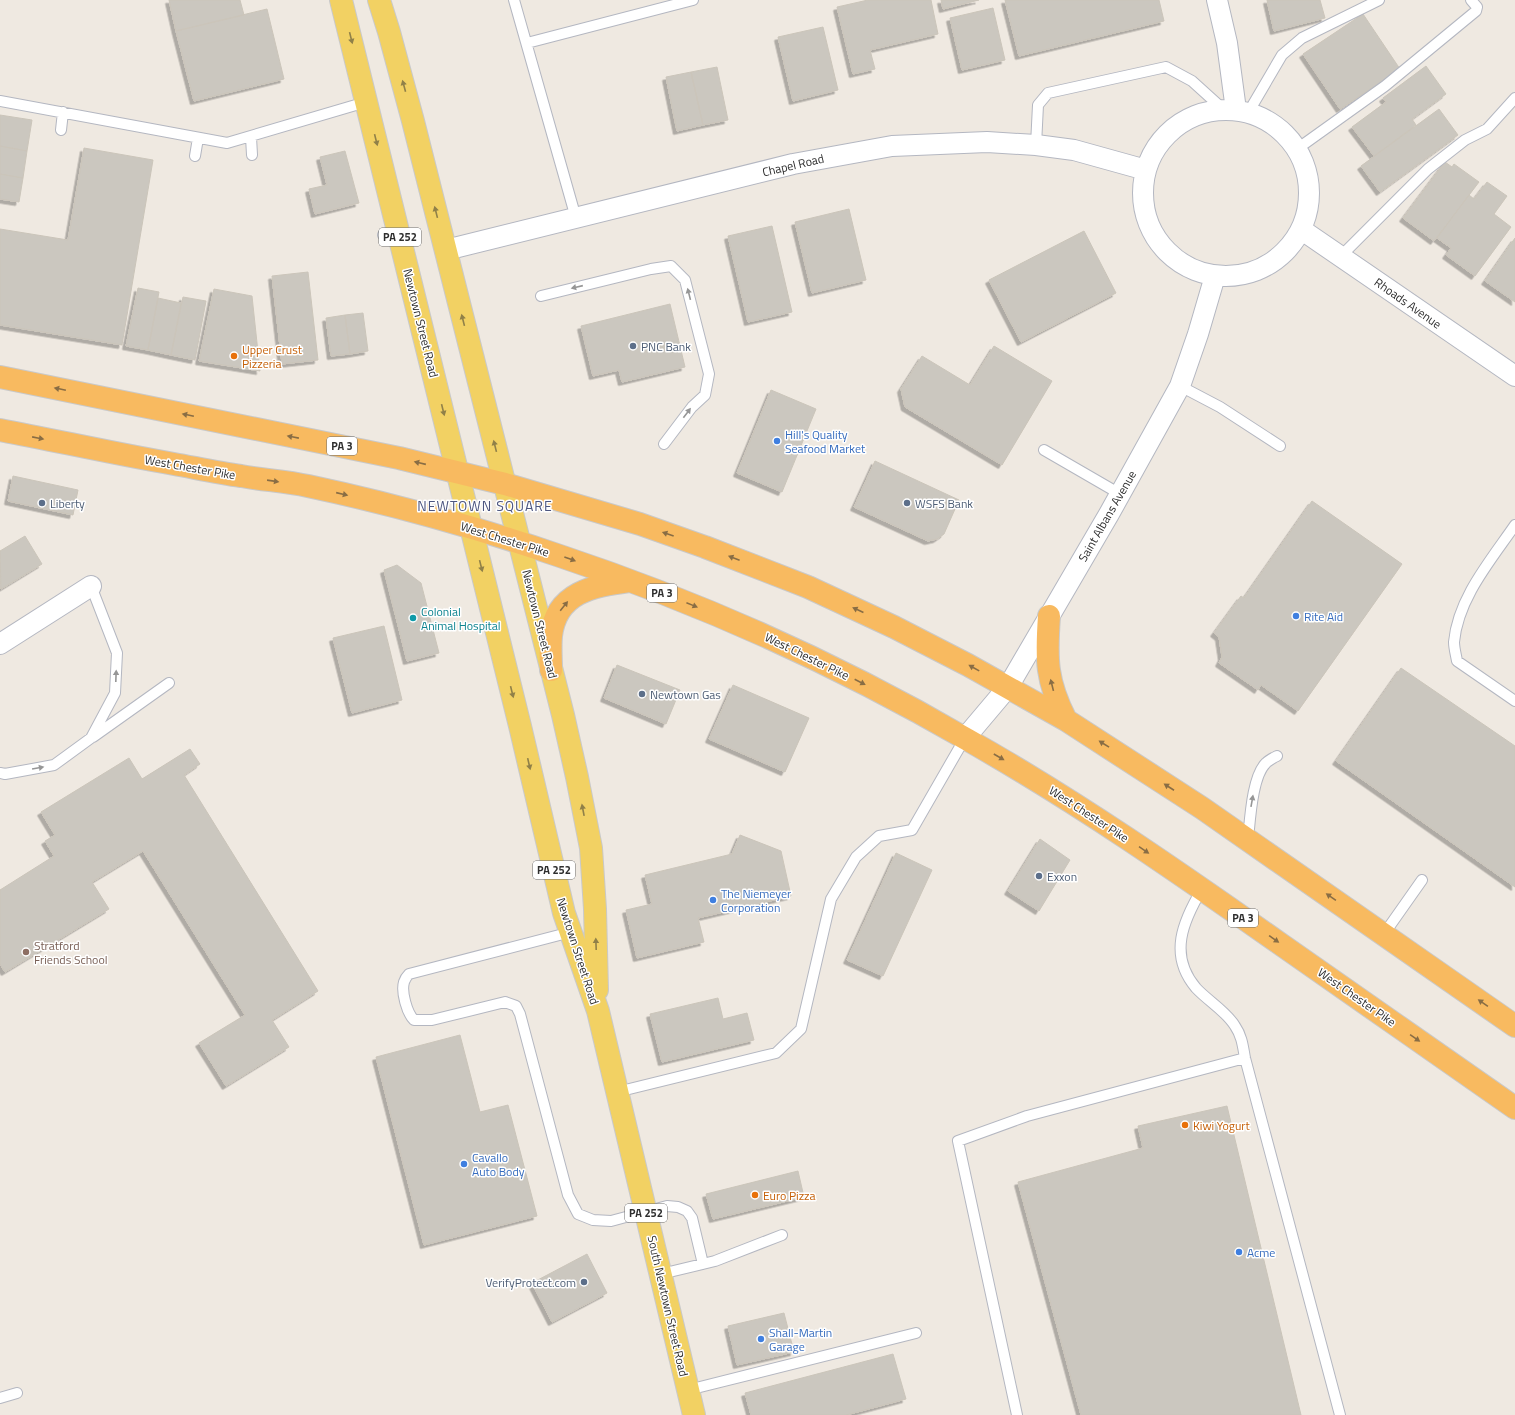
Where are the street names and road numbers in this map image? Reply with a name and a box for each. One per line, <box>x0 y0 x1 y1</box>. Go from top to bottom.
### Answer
street label: Chapel Road <box>760 149 826 181</box>
road number: PA 252 <box>379 228 421 246</box>
street label: Newtown Street Road <box>398 267 444 379</box>
street label: Rhoads Avenue <box>1370 273 1446 333</box>
road number: PA 3 <box>327 437 357 455</box>
street label: West Chester Pike <box>143 450 237 484</box>
street label: Saint Albans Avenue <box>1073 467 1141 565</box>
street label: West Chester Pike <box>458 516 552 562</box>
street label: Newtown Street Road <box>517 568 563 680</box>
road number: PA 3 <box>647 584 677 602</box>
street label: West Chester Pike <box>762 627 852 685</box>
street label: West Chester Pike <box>1045 781 1133 847</box>
road number: PA 252 <box>533 861 575 879</box>
street label: Newtown Street Road <box>552 895 604 1007</box>
road number: PA 3 <box>1228 909 1258 927</box>
street label: West Chester Pike <box>1314 963 1400 1031</box>
road number: PA 252 <box>625 1204 667 1222</box>
street label: South Newtown Street Road <box>643 1234 693 1378</box>

